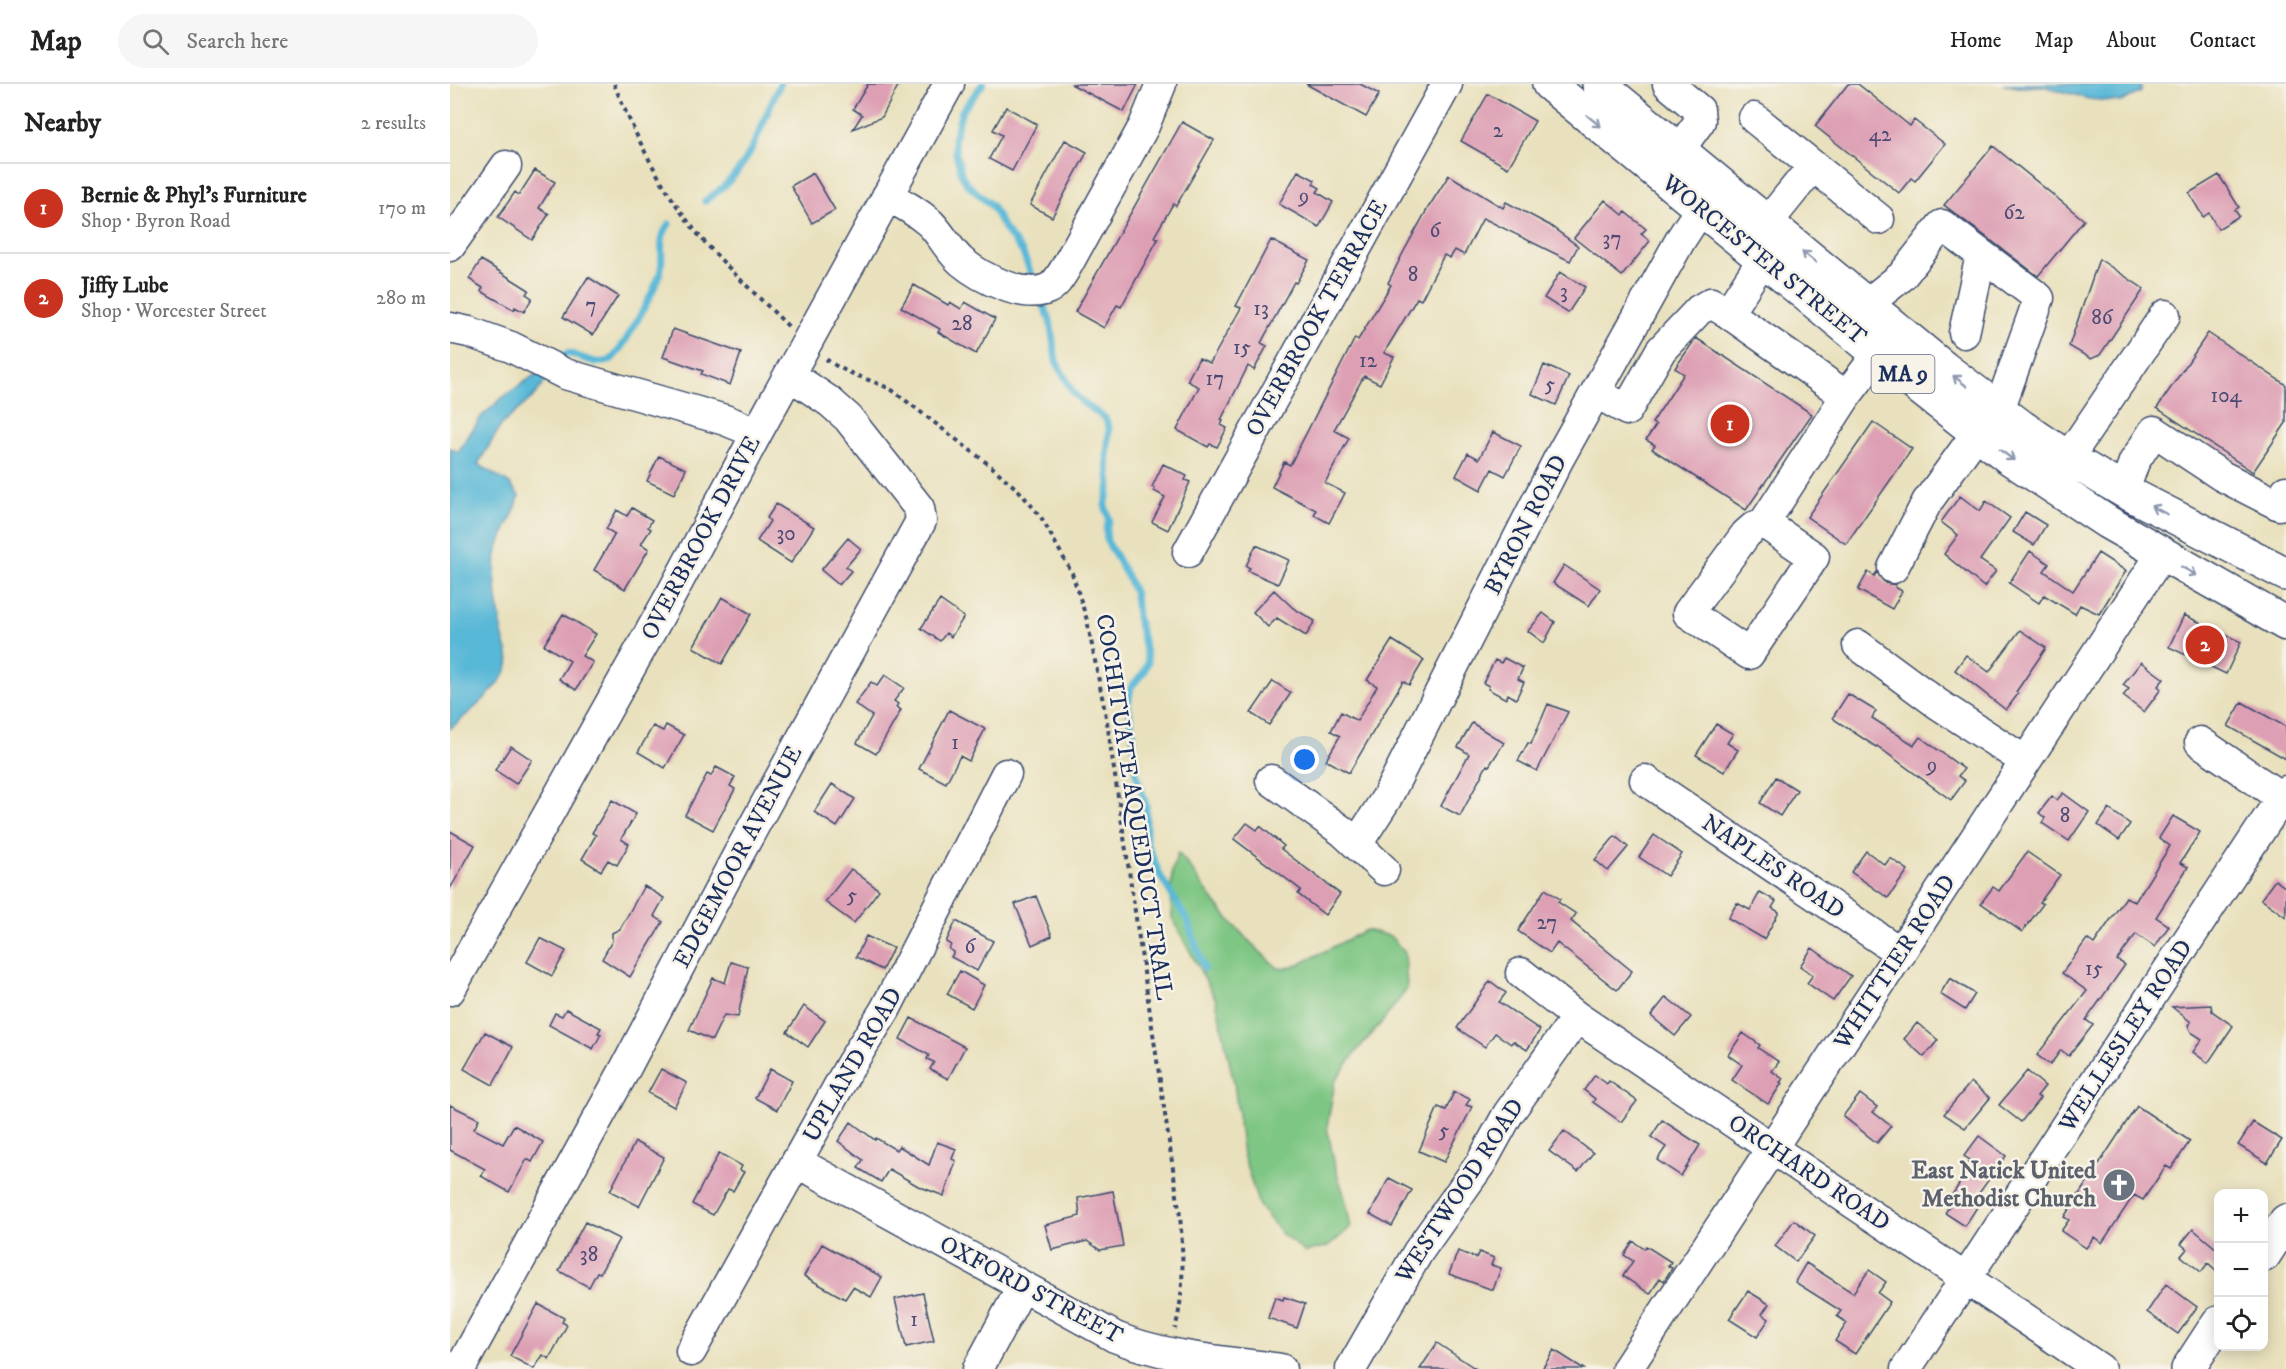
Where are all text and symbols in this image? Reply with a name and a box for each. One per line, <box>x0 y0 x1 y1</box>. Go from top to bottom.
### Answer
search box <box>118 14 538 68</box>
text: Map <box>30 24 82 59</box>
icon: search <box>139 25 172 58</box>
text: Search here <box>187 28 288 55</box>
text: Home <box>1950 28 2002 54</box>
text: Map <box>2035 28 2073 54</box>
text: About <box>2106 28 2157 54</box>
text: Contact <box>2190 28 2256 54</box>
text: Nearby <box>24 107 101 140</box>
text: 2 results <box>361 111 426 136</box>
one-way arrow <box>1586 114 1602 127</box>
house number: 2 <box>1493 118 1504 144</box>
house number: 42 <box>1869 122 1892 148</box>
street label: WORCESTER STREET <box>1655 167 1873 352</box>
text: Bernie & Phyl's Furniture <box>81 182 307 209</box>
house number: 9 <box>1298 184 1309 210</box>
street label: OVERBROOK TERRACE <box>1239 194 1395 442</box>
text: 1 <box>40 196 47 221</box>
text: 170 m <box>378 196 426 221</box>
house number: 62 <box>2003 200 2025 226</box>
text: Shop · Byron Road <box>81 209 231 234</box>
house number: 6 <box>1430 218 1442 244</box>
house number: 37 <box>1603 226 1621 252</box>
one-way arrow <box>1802 251 1818 264</box>
house number: 8 <box>1408 262 1418 288</box>
text: Jiffy Lube <box>81 272 168 299</box>
house number: 3 <box>1560 279 1568 305</box>
text: 2 <box>39 286 48 311</box>
text: 280 m <box>376 286 426 311</box>
house number: 7 <box>585 293 597 319</box>
house number: 13 <box>1253 296 1269 322</box>
text: Shop · Worcester Street <box>81 299 267 324</box>
house number: 86 <box>2091 305 2114 331</box>
house number: 28 <box>952 311 972 337</box>
house number: 15 <box>1233 335 1251 361</box>
house number: 12 <box>1359 348 1378 374</box>
road number: MA 9 <box>1872 355 1934 393</box>
house number: 17 <box>1206 366 1224 392</box>
house number: 5 <box>1545 372 1555 398</box>
one-way arrow <box>1953 374 1969 387</box>
house number: 104 <box>2211 383 2242 409</box>
pin: 1 <box>1710 402 1750 446</box>
street label: OVERBROOK DRIVE <box>634 431 768 645</box>
one-way arrow <box>1998 449 2014 461</box>
street label: BYRON ROAD <box>1478 450 1574 600</box>
one-way arrow <box>2150 504 2168 515</box>
house number: 30 <box>776 521 796 547</box>
one-way arrow <box>2180 565 2197 577</box>
street label: COCHITUATE AQUEDUCT TRAIL <box>1089 612 1179 1002</box>
pin: 2 <box>2186 622 2224 668</box>
house number: 1 <box>951 730 959 756</box>
street label: EDGEMOOR AVENUE <box>667 741 809 973</box>
your location <box>1290 745 1319 774</box>
house number: 9 <box>1926 753 1937 779</box>
house number: 8 <box>2060 803 2070 829</box>
street label: NAPLES ROAD <box>1696 808 1850 926</box>
street label: WHITTIER ROAD <box>1827 869 1963 1056</box>
house number: 5 <box>847 883 857 909</box>
house number: 27 <box>1537 910 1557 936</box>
house number: 6 <box>965 934 977 960</box>
street label: WELLESLEY ROAD <box>2052 934 2199 1139</box>
house number: 15 <box>2085 956 2103 982</box>
street label: UPLAND ROAD <box>797 982 909 1148</box>
street label: WESTWOOD ROAD <box>1389 1093 1531 1290</box>
street label: ORCHARD ROAD <box>1722 1108 1896 1238</box>
house number: 5 <box>1439 1118 1449 1144</box>
place label: East Natick United Methodist Church <box>1911 1156 2097 1214</box>
church icon: East Natick United Methodist Church <box>2101 1167 2137 1203</box>
map controls <box>2214 1189 2268 1351</box>
button: + <box>2214 1189 2268 1243</box>
street label: OXFORD STREET <box>934 1229 1128 1351</box>
house number: 38 <box>580 1242 598 1268</box>
button: − <box>2214 1243 2268 1297</box>
button: locate <box>2214 1297 2268 1351</box>
house number: 1 <box>910 1307 918 1333</box>

